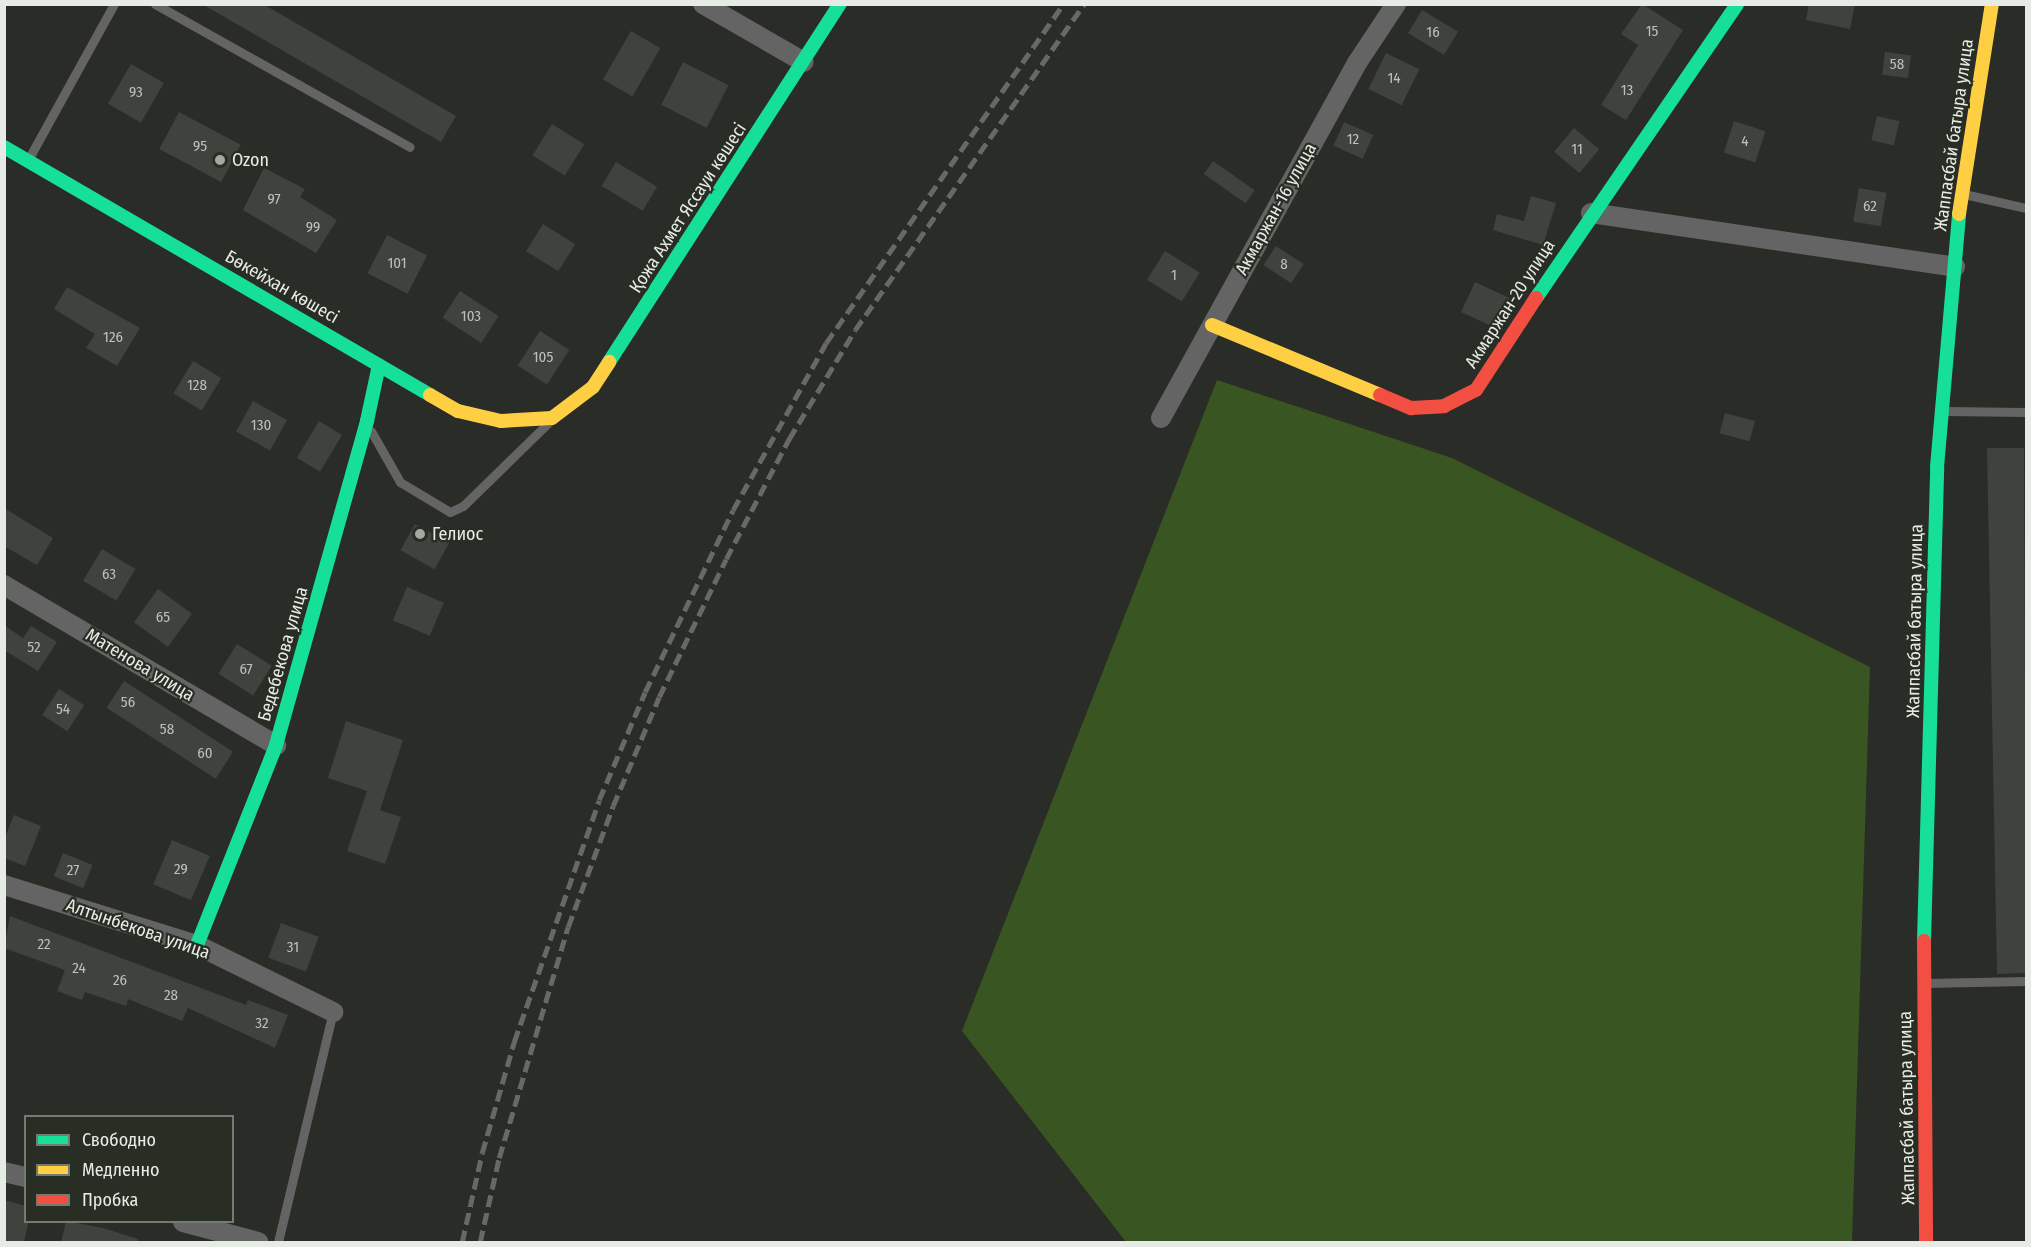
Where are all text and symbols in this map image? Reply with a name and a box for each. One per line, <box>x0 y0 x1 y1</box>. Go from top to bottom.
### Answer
house number: 15 <box>1646 23 1658 41</box>
house number: 16 <box>1426 24 1440 42</box>
street label: Жаппасбай батыра улица <box>1930 37 1978 233</box>
house number: 58 <box>1890 56 1904 74</box>
house number: 14 <box>1387 70 1401 88</box>
house number: 13 <box>1621 82 1633 100</box>
house number: 93 <box>129 84 143 102</box>
street label: Қожа Ахмет Яссауи көшесі <box>625 119 751 297</box>
house number: 12 <box>1347 131 1359 149</box>
house number: 4 <box>1741 133 1749 151</box>
house number: 95 <box>193 138 207 156</box>
street label: Акмаржан-16 улица <box>1231 139 1321 279</box>
house number: 11 <box>1571 141 1583 159</box>
place label: Ozon <box>232 149 269 171</box>
marker: Ozon <box>213 153 227 167</box>
house number: 97 <box>267 191 281 209</box>
house number: 62 <box>1863 198 1877 216</box>
house number: 99 <box>306 219 320 237</box>
street label: Акмаржан-20 улица <box>1460 236 1560 372</box>
street label: Бөкейхан көшесі <box>221 246 343 328</box>
house number: 101 <box>387 255 407 273</box>
house number: 8 <box>1280 256 1288 274</box>
house number: 1 <box>1171 267 1177 285</box>
house number: 103 <box>461 308 481 326</box>
house number: 126 <box>103 329 123 347</box>
house number: 105 <box>533 349 553 367</box>
house number: 128 <box>187 377 207 395</box>
house number: 130 <box>251 417 271 435</box>
place label: Гелиос <box>432 523 483 545</box>
street label: Жаппасбай батыра улица <box>1903 524 1927 718</box>
marker: Гелиос <box>413 527 427 541</box>
house number: 63 <box>102 566 116 584</box>
street label: Бедебекова улица <box>253 584 313 724</box>
house number: 65 <box>156 609 170 627</box>
street label: Матенова улица <box>82 624 198 706</box>
house number: 52 <box>27 639 41 657</box>
house number: 67 <box>239 661 253 679</box>
house number: 56 <box>121 694 135 712</box>
house number: 54 <box>56 701 70 719</box>
house number: 58 <box>160 721 174 739</box>
house number: 60 <box>197 745 213 763</box>
house number: 29 <box>174 861 188 879</box>
house number: 27 <box>67 862 79 880</box>
street label: Алтынбекова улица <box>63 894 213 964</box>
house number: 22 <box>37 936 51 954</box>
house number: 31 <box>287 939 299 957</box>
house number: 24 <box>72 960 86 978</box>
house number: 26 <box>113 972 127 990</box>
house number: 28 <box>164 987 178 1005</box>
street label: Жаппасбай батыра улица <box>1895 1011 1919 1205</box>
house number: 32 <box>255 1015 269 1033</box>
legend <box>24 1115 234 1223</box>
text: Свободно <box>82 1129 156 1151</box>
text: Медленно <box>82 1159 160 1181</box>
text: Пробка <box>82 1189 138 1211</box>

